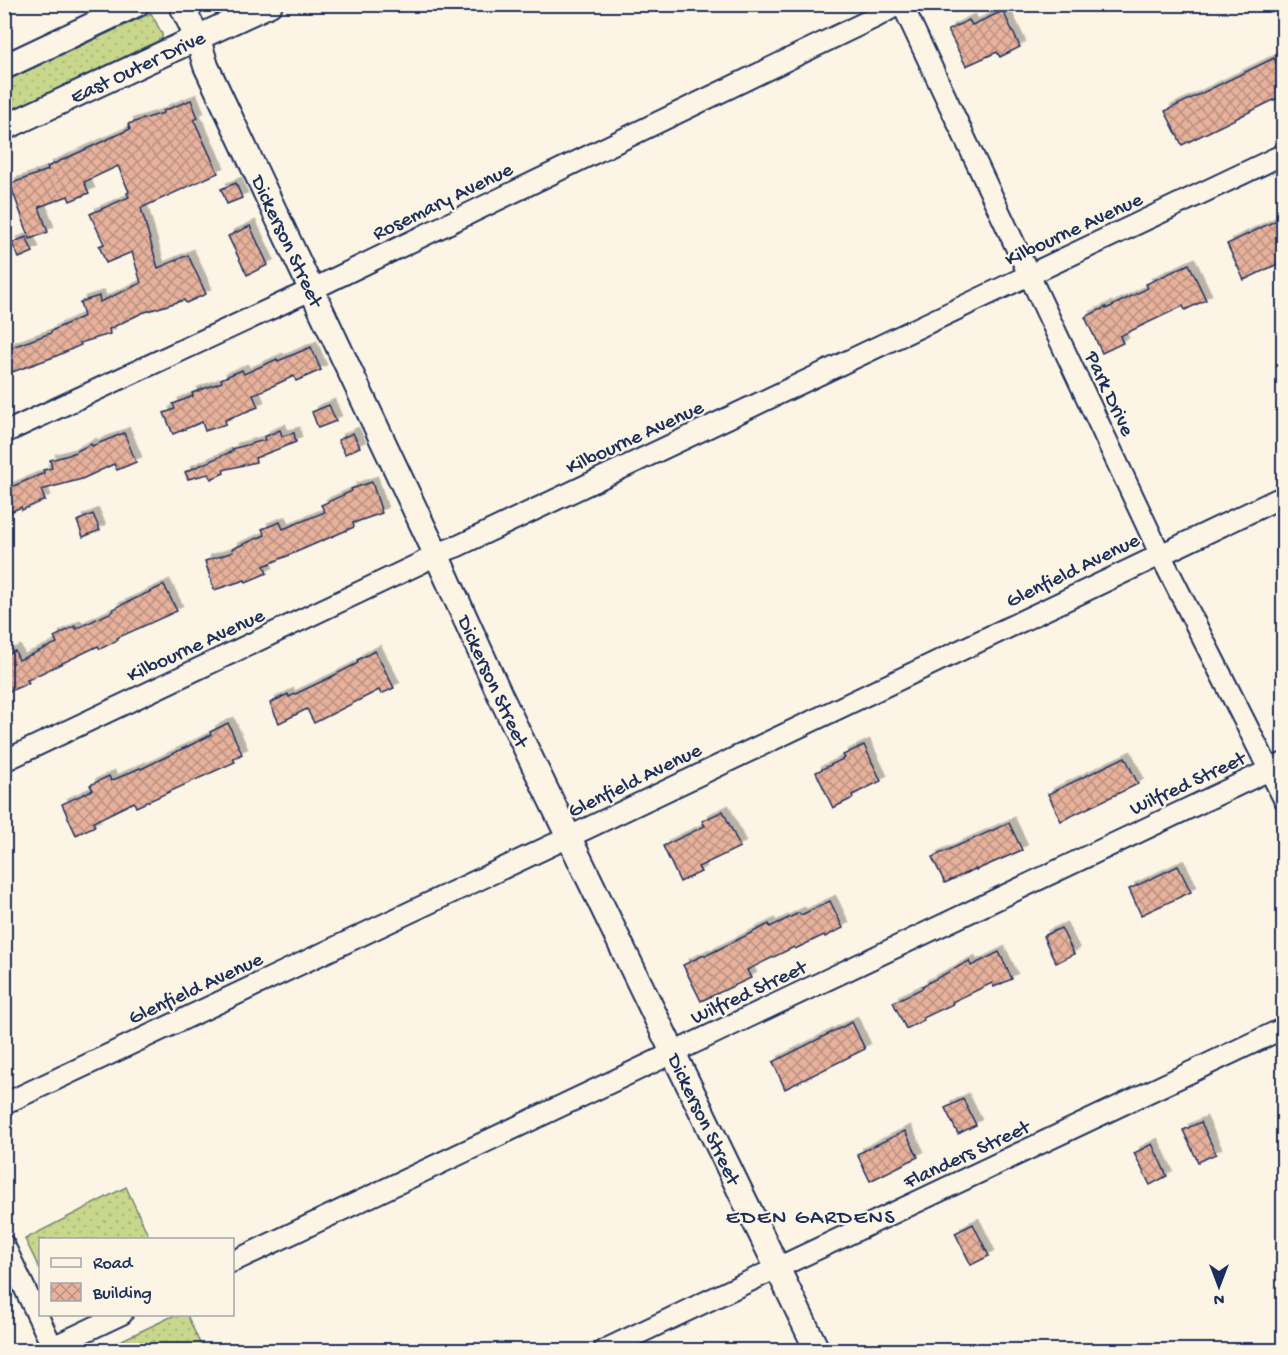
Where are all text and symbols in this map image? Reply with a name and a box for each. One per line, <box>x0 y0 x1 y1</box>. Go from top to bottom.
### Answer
street label: East Outer Drive <box>67 26 211 111</box>
street label: Rosemary Avenue <box>369 158 519 248</box>
street label: Dickerson Street <box>243 170 328 314</box>
street label: Kilbourne Avenue <box>1002 188 1148 274</box>
street label: Park Drive <box>1077 347 1139 442</box>
street label: Kilbourne Avenue <box>563 396 709 482</box>
street label: Glenfield Avenue <box>1003 528 1145 615</box>
street label: Kilbourne Avenue <box>124 604 270 690</box>
street label: Dickerson Street <box>449 610 534 755</box>
street label: Glenfield Avenue <box>565 738 707 825</box>
street label: Wilfred Street <box>1127 746 1253 823</box>
street label: Glenfield Avenue <box>125 948 269 1032</box>
street label: Wilfred Street <box>688 955 814 1032</box>
street label: Dickerson Street <box>659 1049 745 1192</box>
street label: Flanders Street <box>900 1115 1037 1197</box>
district label: EDEN GARDENS <box>726 1206 896 1232</box>
legend <box>39 1238 234 1316</box>
text: Road <box>93 1254 134 1275</box>
north arrow <box>1189 1256 1249 1316</box>
text: Building <box>92 1284 152 1305</box>
text: N <box>1213 1288 1224 1307</box>

